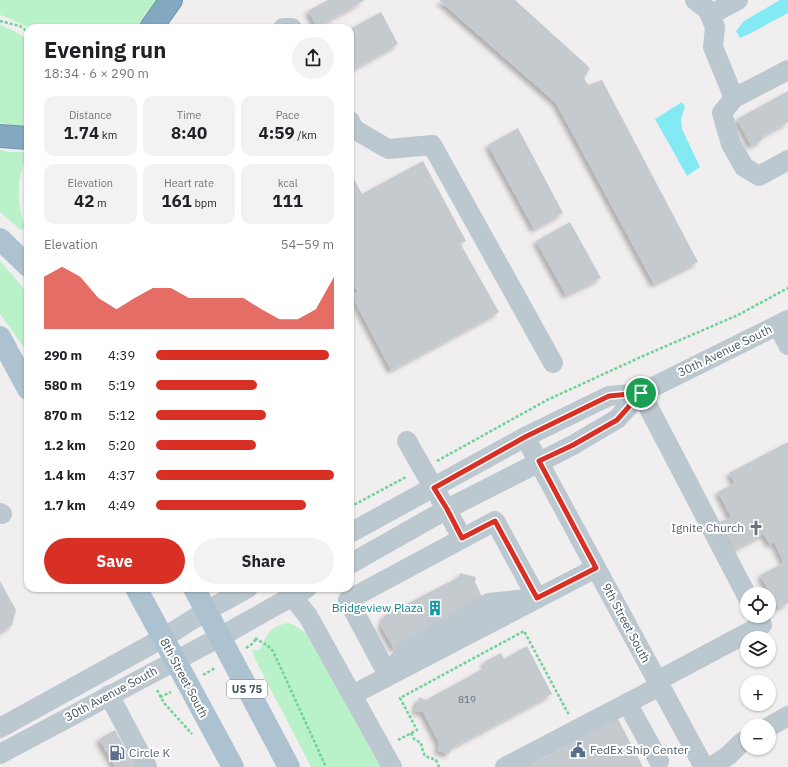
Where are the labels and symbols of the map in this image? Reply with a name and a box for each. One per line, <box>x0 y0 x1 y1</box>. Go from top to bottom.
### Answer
street label: 30th Avenue South <box>675 321 774 380</box>
pin <box>624 376 658 410</box>
church icon: Ignite Church <box>747 519 765 537</box>
place label: Ignite Church <box>671 520 744 535</box>
street label: 9th Street South <box>599 580 654 665</box>
building icon: Bridgeview Plaza <box>426 599 444 617</box>
place label: Bridgeview Plaza <box>332 600 424 615</box>
street label: 8th Street South <box>157 635 212 720</box>
street label: 30th Avenue South <box>62 663 160 724</box>
road number: US 75 <box>227 680 267 698</box>
house number: 819 <box>458 693 476 706</box>
public building icon: FedEx Ship Center <box>569 741 587 759</box>
place label: FedEx Ship Center <box>590 742 689 757</box>
fuel station icon: Circle K <box>108 744 126 762</box>
place label: Circle K <box>129 745 171 760</box>

